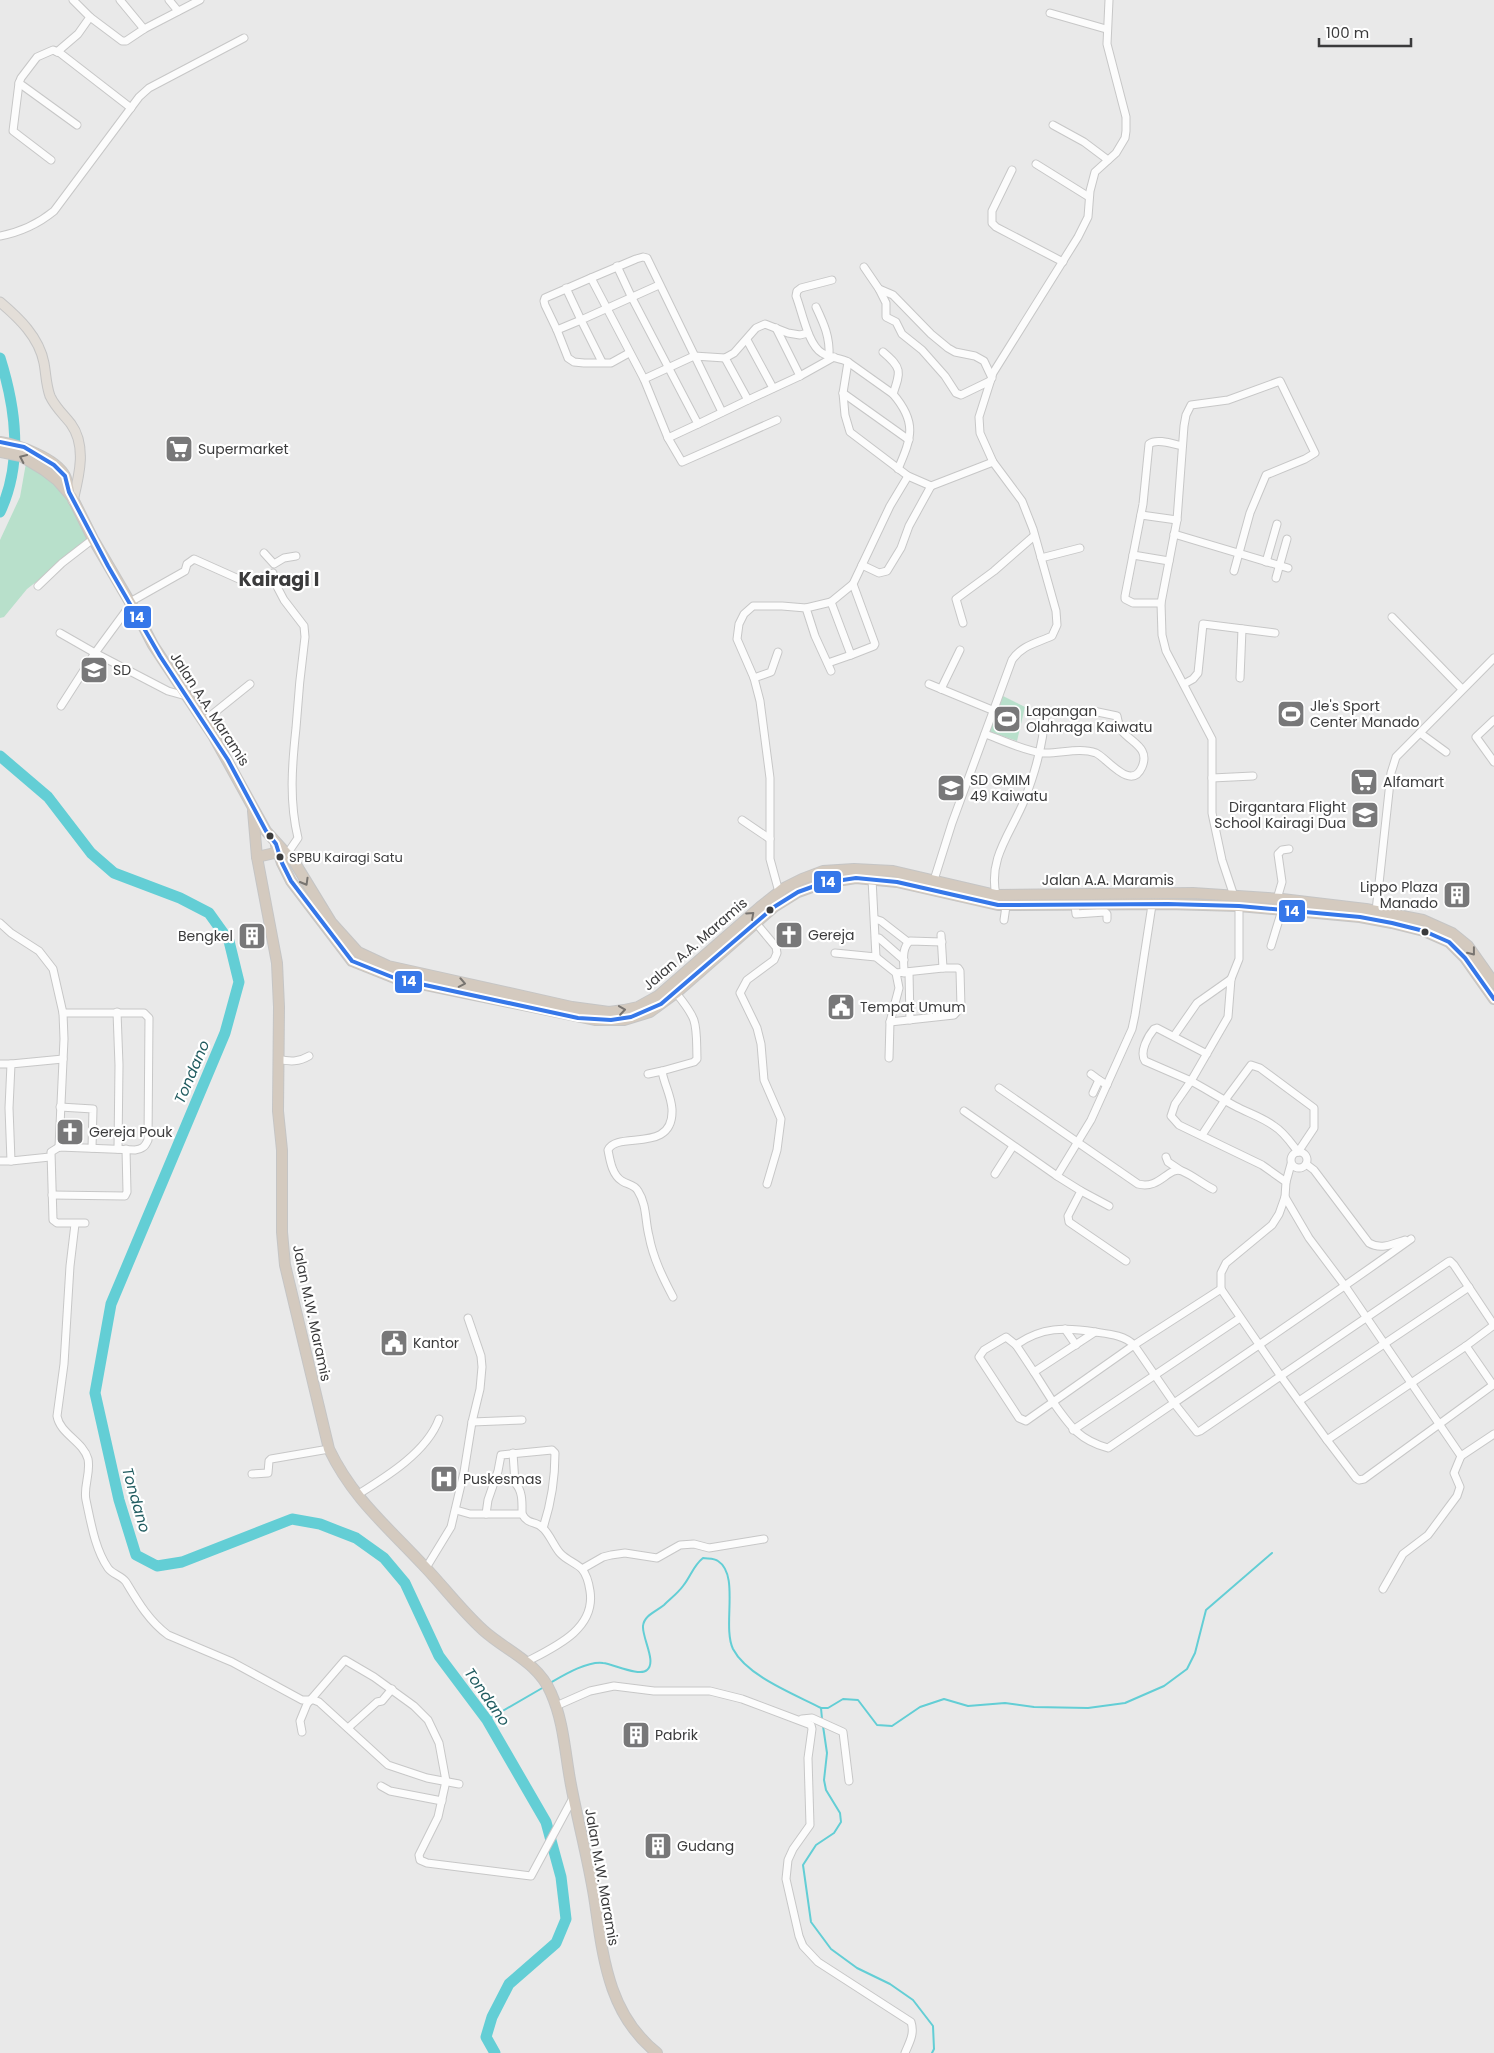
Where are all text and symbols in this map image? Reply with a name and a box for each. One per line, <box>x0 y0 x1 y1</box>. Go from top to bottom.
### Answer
scale bar <box>1319 15 1412 47</box>
text: 100 m <box>1326 22 1369 43</box>
supermarket icon: Supermarket <box>164 434 194 464</box>
place label: Supermarket <box>198 439 289 459</box>
one-way arrow <box>19 454 28 465</box>
district label: Kairagi I <box>239 566 319 593</box>
line badge: 14 <box>123 605 152 629</box>
text: 14 <box>130 607 144 627</box>
street label: Jalan A.A. Maramis <box>166 648 254 770</box>
school or university icon: SD <box>79 655 109 685</box>
place label: SD <box>113 660 131 680</box>
place label: Jle's Sport Center Manado <box>1310 696 1420 732</box>
sports icon: Jle's Sport Center Manado <box>1276 699 1306 729</box>
place label: Lapangan Olahraga Kaiwatu <box>1026 701 1153 737</box>
sports icon: Lapangan Olahraga Kaiwatu <box>992 704 1022 734</box>
supermarket icon: Alfamart <box>1349 767 1379 797</box>
place label: SD GMIM 49 Kaiwatu <box>970 770 1048 806</box>
place label: Alfamart <box>1383 772 1444 792</box>
school or university icon: SD GMIM 49 Kaiwatu <box>936 773 966 803</box>
place label: Dirgantara Flight School Kairagi Dua <box>1214 797 1346 833</box>
school or university icon: Dirgantara Flight School Kairagi Dua <box>1350 800 1380 830</box>
unlabelled marker <box>265 831 275 841</box>
place label: SPBU Kairagi Satu <box>289 848 403 867</box>
marker: SPBU Kairagi Satu <box>275 852 285 862</box>
line badge: 14 <box>813 870 842 894</box>
street label: Jalan A.A. Maramis <box>1042 870 1174 890</box>
text: 14 <box>821 872 835 892</box>
one-way arrow <box>299 877 309 886</box>
place label: Lippo Plaza Manado <box>1360 877 1438 913</box>
building icon: Lippo Plaza Manado <box>1442 880 1472 910</box>
street label: Jalan A.A. Maramis <box>638 893 752 995</box>
line badge: 14 <box>1278 899 1306 923</box>
text: 14 <box>1285 901 1299 921</box>
unlabelled marker <box>765 905 775 915</box>
one-way arrow <box>745 912 754 921</box>
church icon: Gereja <box>774 920 804 950</box>
building icon: Bengkel <box>237 921 267 951</box>
place label: Gereja <box>808 925 854 945</box>
place label: Bengkel <box>178 926 233 946</box>
unlabelled marker <box>1420 927 1430 937</box>
one-way arrow <box>1467 947 1476 956</box>
line badge: 14 <box>394 970 423 994</box>
text: 14 <box>402 971 416 991</box>
one-way arrow <box>458 977 467 988</box>
public building icon: Tempat Umum <box>826 992 856 1022</box>
place label: Tempat Umum <box>860 997 966 1017</box>
one-way arrow <box>618 1005 626 1016</box>
water label: Tondano <box>169 1037 214 1107</box>
church icon: Gereja Pouk <box>55 1117 85 1147</box>
place label: Gereja Pouk <box>89 1122 173 1142</box>
street label: Jalan M.W. Maramis <box>288 1243 336 1383</box>
public building icon: Kantor <box>379 1328 409 1358</box>
place label: Kantor <box>413 1333 459 1353</box>
hospital icon: Puskesmas <box>429 1464 459 1494</box>
water label: Tondano <box>117 1465 156 1535</box>
place label: Puskesmas <box>463 1469 542 1489</box>
water label: Tondano <box>460 1663 515 1730</box>
building icon: Pabrik <box>621 1720 651 1750</box>
place label: Pabrik <box>655 1725 699 1745</box>
street label: Jalan M.W. Maramis <box>580 1807 624 1947</box>
building icon: Gudang <box>643 1831 673 1861</box>
place label: Gudang <box>677 1836 734 1856</box>

